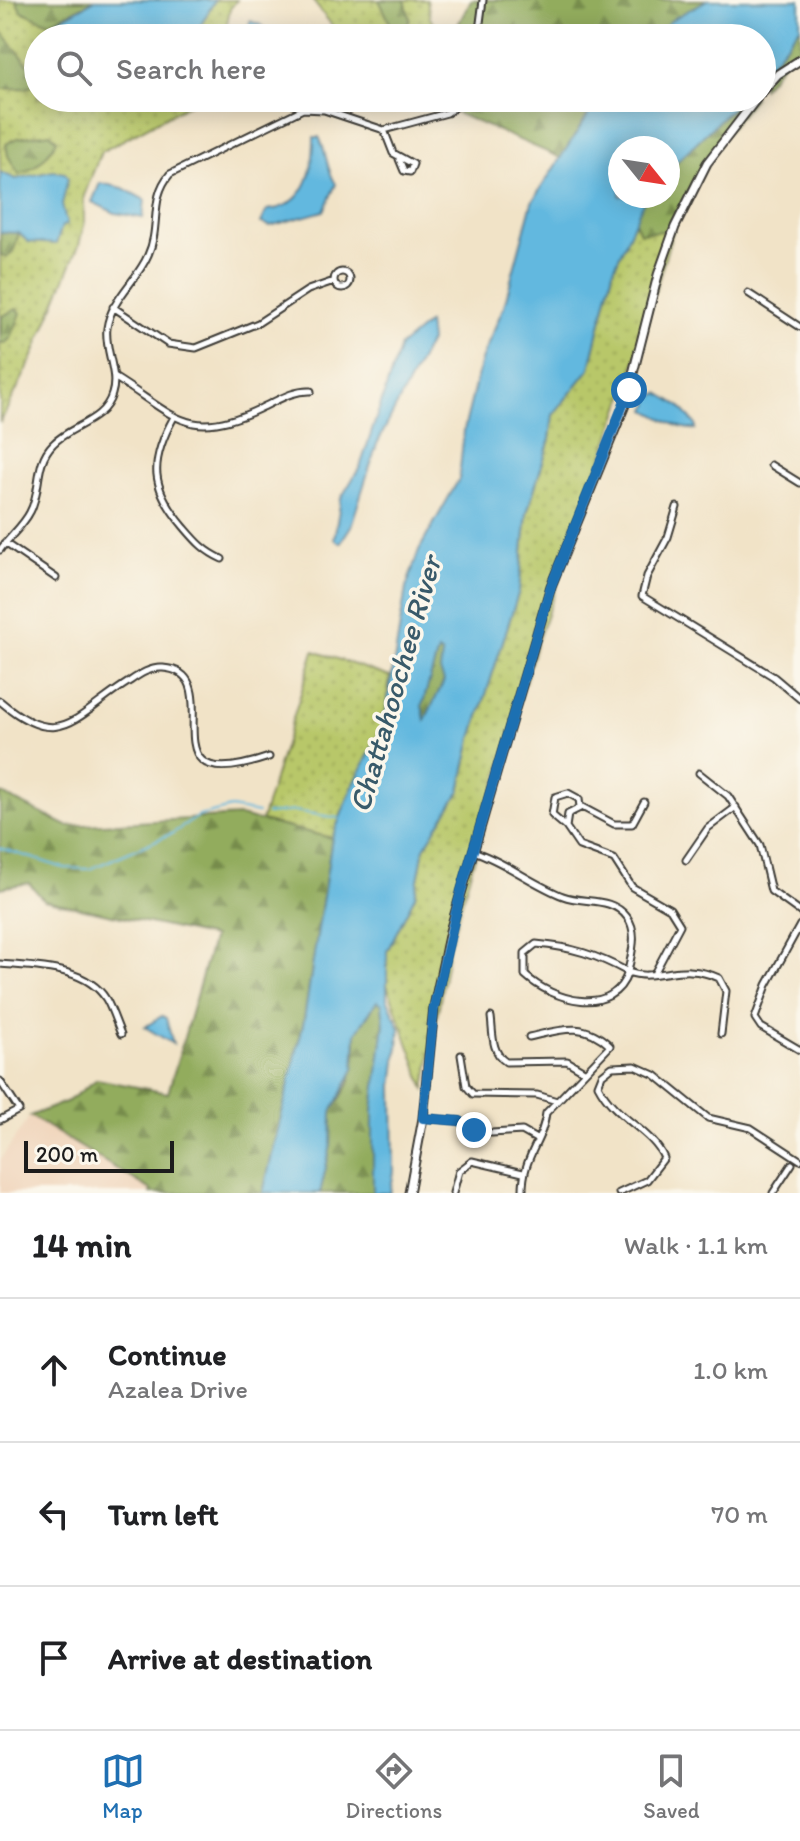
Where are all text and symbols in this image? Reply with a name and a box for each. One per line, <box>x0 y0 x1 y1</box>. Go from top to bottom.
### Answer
search box <box>24 24 776 112</box>
icon: search <box>52 46 96 90</box>
text: Search here <box>116 50 266 87</box>
north arrow <box>608 136 680 208</box>
route start <box>611 372 647 408</box>
water label: Chattahoochee River <box>341 549 450 816</box>
route end <box>456 1112 492 1148</box>
scale bar <box>24 1137 174 1173</box>
text: 200 m <box>36 1141 98 1168</box>
text: 14 min <box>32 1225 131 1266</box>
text: Walk · 1.1 km <box>624 1229 768 1261</box>
text: Continue <box>108 1336 227 1373</box>
icon: ahead <box>32 1348 76 1392</box>
text: 1.0 km <box>693 1354 768 1386</box>
text: Azalea Drive <box>108 1373 248 1405</box>
icon: left <box>32 1492 76 1536</box>
text: Turn left <box>108 1496 219 1533</box>
text: 70 m <box>711 1498 768 1530</box>
icon: arrive <box>32 1636 76 1680</box>
text: Arrive at destination <box>108 1640 372 1677</box>
tab: Map <box>101 1749 145 1824</box>
tab: Directions <box>346 1749 442 1824</box>
tab: Saved <box>643 1749 699 1824</box>

